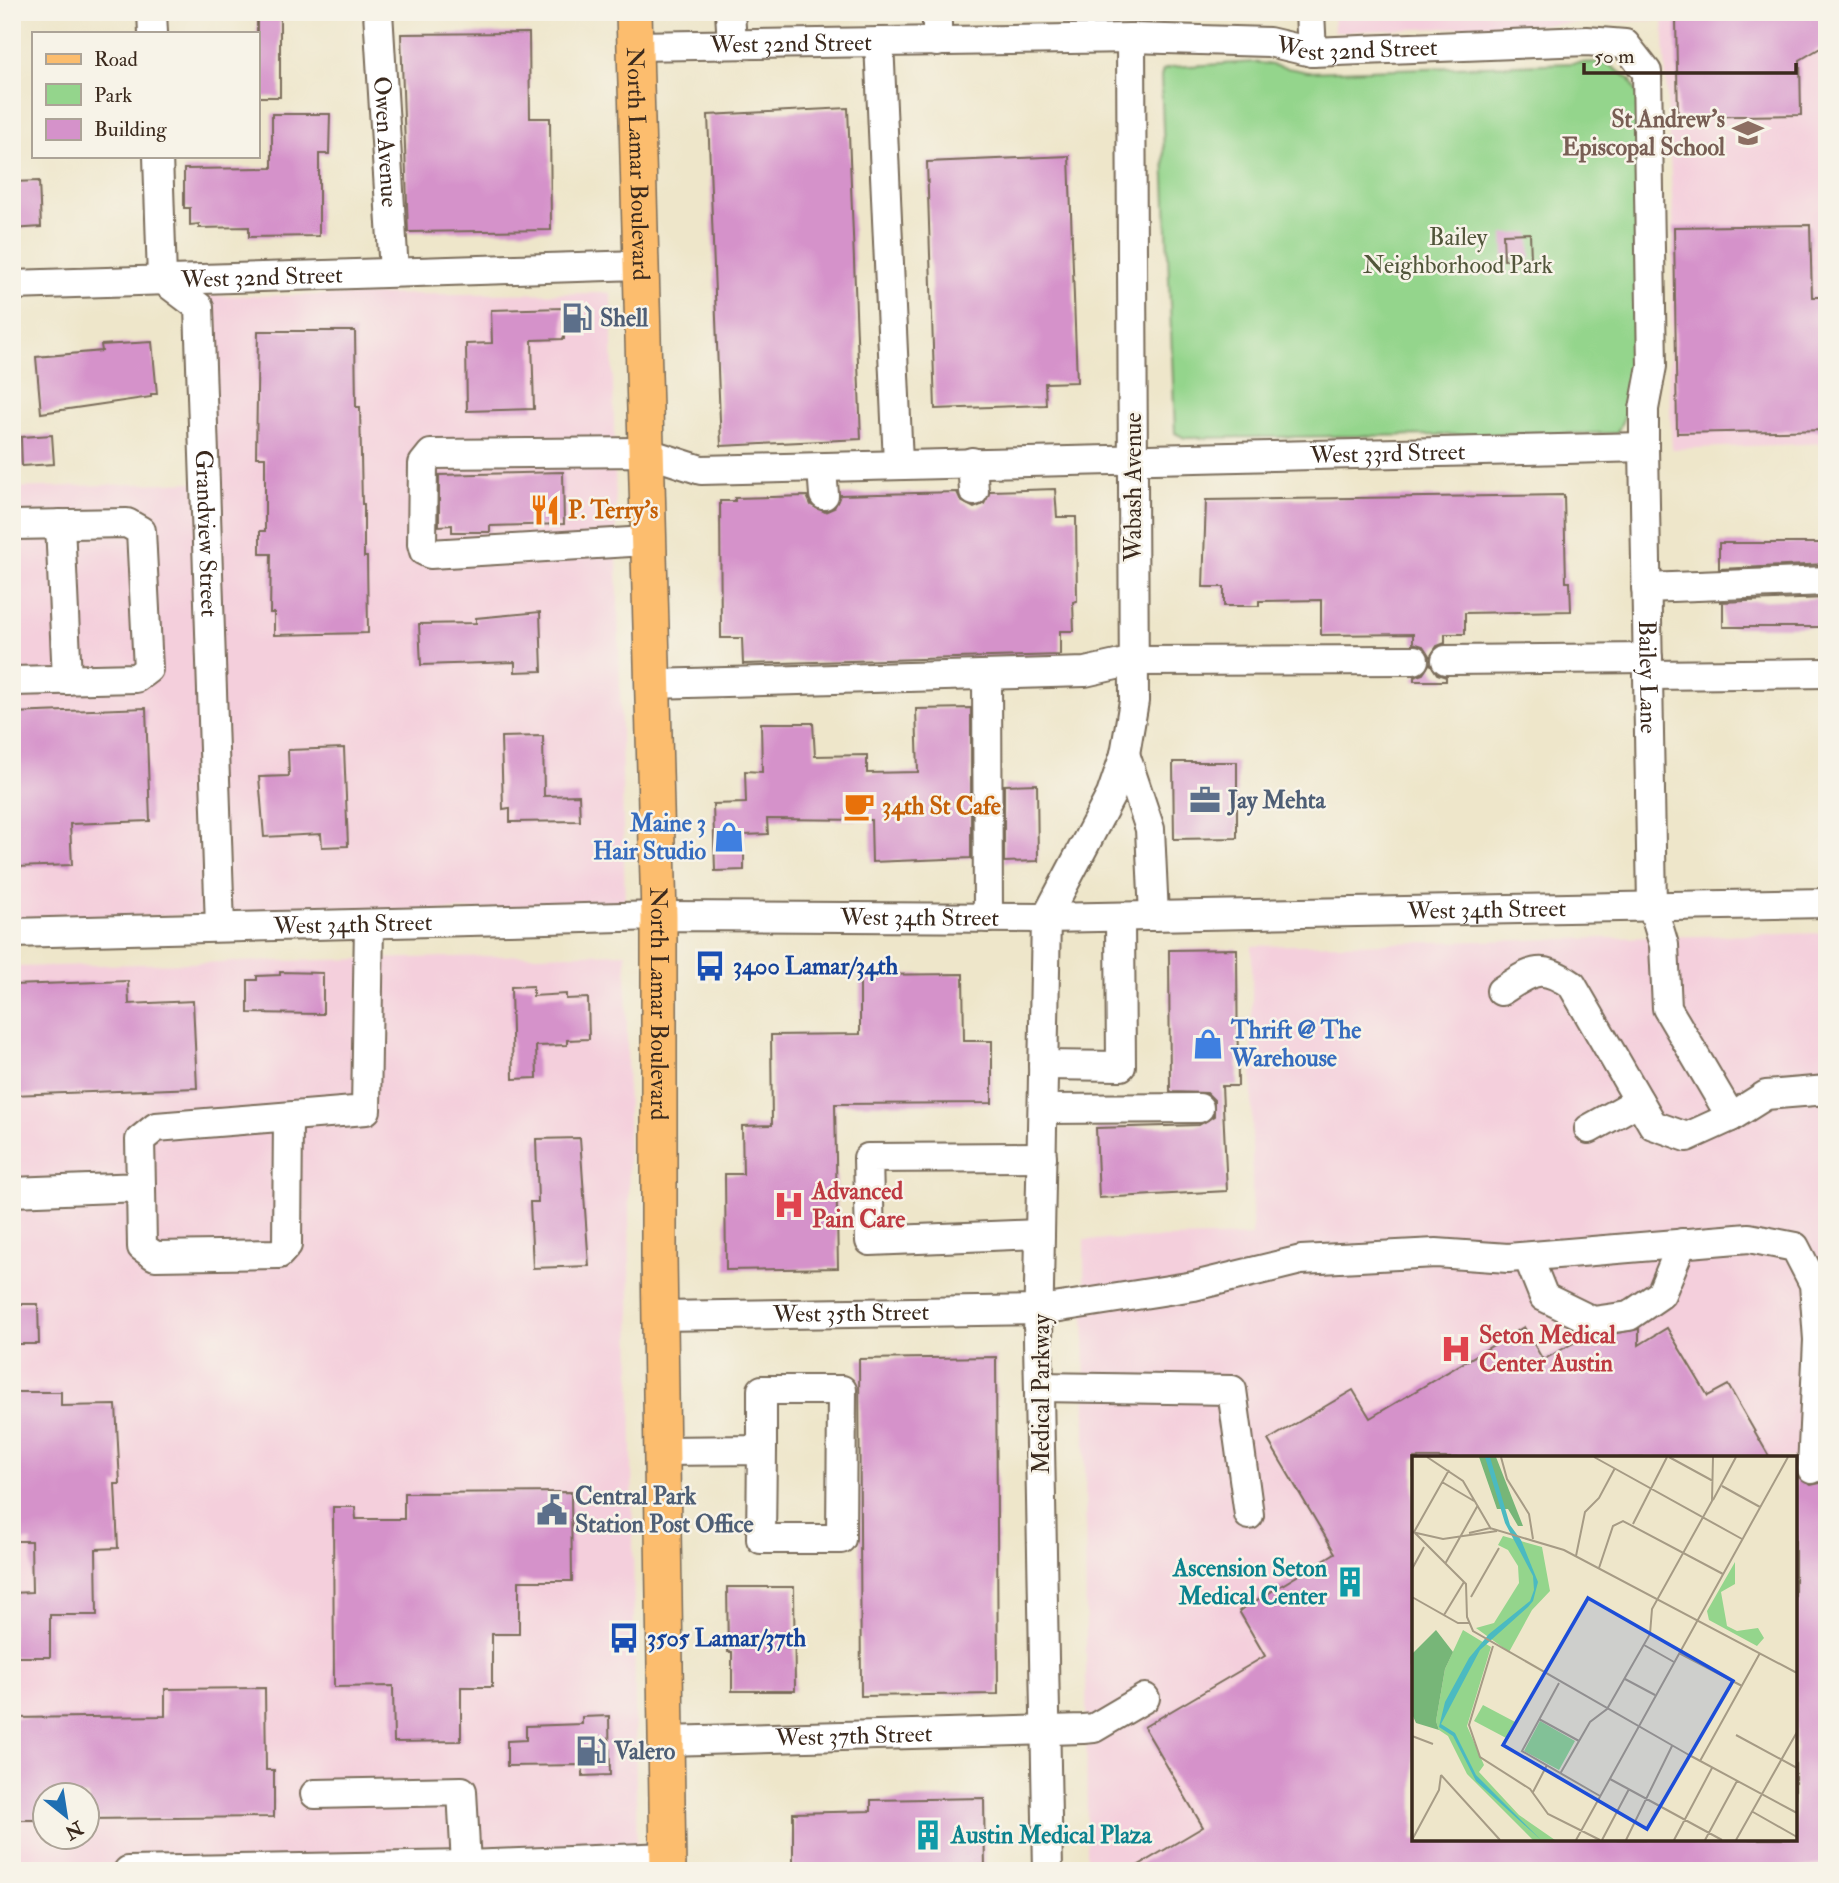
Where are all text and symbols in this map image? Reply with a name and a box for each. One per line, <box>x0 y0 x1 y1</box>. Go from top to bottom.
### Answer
street label: West 32nd Street <box>709 27 872 60</box>
street label: West 32nd Street <box>1272 28 1438 68</box>
legend <box>32 32 259 158</box>
scale bar <box>1584 32 1795 76</box>
text: 50 m <box>1594 43 1635 70</box>
text: Road <box>94 46 139 73</box>
street label: North Lamar Boulevard <box>619 47 657 281</box>
street label: Owen Avenue <box>366 75 405 208</box>
text: Park <box>94 82 132 109</box>
place label: St Andrew's Episcopal School <box>1562 104 1726 163</box>
text: Building <box>94 116 167 143</box>
school or university icon: St Andrew's Episcopal School <box>1731 116 1765 150</box>
park label: Bailey Neighborhood Park <box>1363 222 1554 281</box>
street label: West 32nd Street <box>180 259 343 295</box>
fuel station icon: Shell <box>560 301 594 335</box>
place label: Shell <box>600 303 649 334</box>
street label: Wabash Avenue <box>1118 412 1149 563</box>
street label: West 33rd Street <box>1309 436 1466 471</box>
street label: Grandview Street <box>188 449 225 618</box>
restaurant icon: P. Terry's <box>528 493 562 527</box>
place label: P. Terry's <box>568 495 658 526</box>
street label: Bailey Lane <box>1632 620 1665 734</box>
office icon: Jay Mehta <box>1188 783 1222 817</box>
place label: Jay Mehta <box>1227 785 1327 816</box>
cafe icon: 34th St Cafe <box>842 789 876 823</box>
place label: 34th St Cafe <box>882 791 1001 822</box>
place label: Maine 3 Hair Studio <box>593 808 706 867</box>
shop icon: Maine 3 Hair Studio <box>712 820 746 854</box>
street label: North Lamar Boulevard <box>643 887 675 1120</box>
street label: West 34th Street <box>1406 893 1567 927</box>
street label: West 34th Street <box>839 901 999 933</box>
street label: West 34th Street <box>272 906 433 942</box>
bus stop icon: 3400 Lamar/34th <box>693 949 727 983</box>
place label: 3400 Lamar/34th <box>733 951 899 982</box>
place label: Thrift @ The Warehouse <box>1230 1015 1361 1074</box>
shop icon: Thrift @ The Warehouse <box>1191 1027 1225 1061</box>
place label: Advanced Pain Care <box>811 1176 905 1235</box>
hospital icon: Advanced Pain Care <box>772 1188 806 1222</box>
street label: West 35th Street <box>772 1296 930 1330</box>
street label: Medical Parkway <box>1026 1314 1057 1474</box>
place label: Seton Medical Center Austin <box>1479 1320 1617 1379</box>
hospital icon: Seton Medical Center Austin <box>1439 1332 1473 1366</box>
inset map <box>1412 1456 1797 1841</box>
place label: Central Park Station Post Office <box>575 1481 754 1540</box>
public building icon: Central Park Station Post Office <box>535 1493 569 1527</box>
place label: Ascension Seton Medical Center <box>1172 1553 1328 1612</box>
building icon: Ascension Seton Medical Center <box>1333 1565 1367 1599</box>
bus stop icon: 3505 Lamar/37th <box>607 1621 641 1655</box>
place label: 3505 Lamar/37th <box>647 1623 806 1654</box>
street label: West 37th Street <box>774 1718 933 1753</box>
fuel station icon: Valero <box>574 1734 608 1768</box>
place label: Valero <box>613 1736 676 1767</box>
north arrow <box>32 1782 102 1852</box>
text: N <box>60 1815 88 1845</box>
building icon: Austin Medical Plaza <box>911 1818 945 1852</box>
place label: Austin Medical Plaza <box>950 1820 1153 1851</box>

